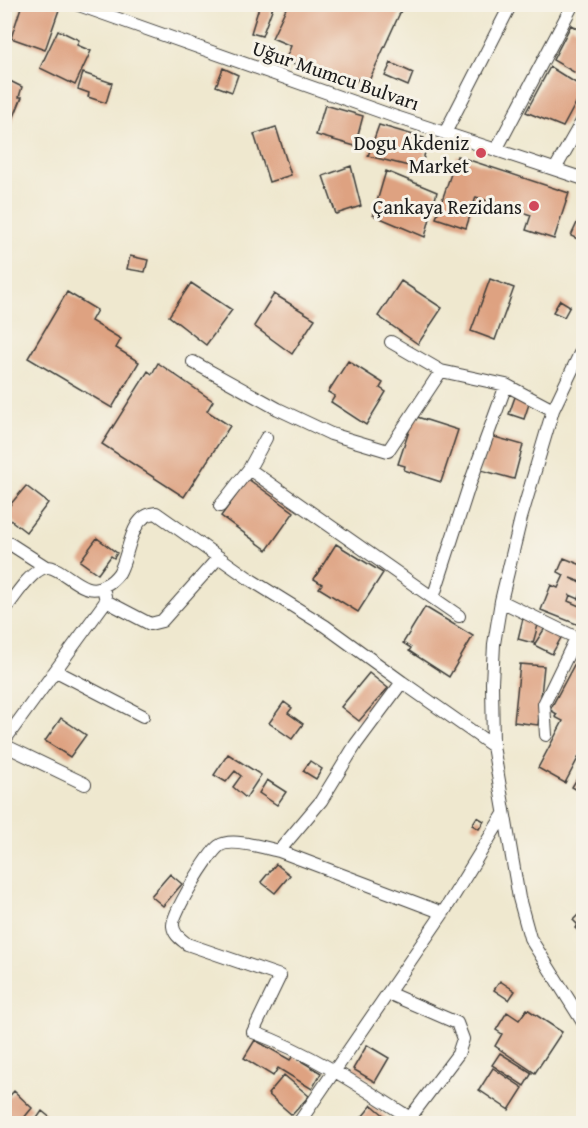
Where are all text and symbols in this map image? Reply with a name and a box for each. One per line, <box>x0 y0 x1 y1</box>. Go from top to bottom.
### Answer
street label: Uğur Mumcu Bulvarı <box>249 33 424 117</box>
place label: Dogu Akdeniz Market <box>354 128 469 180</box>
marker: Dogu Akdeniz Market <box>474 146 488 160</box>
place label: Çankaya Rezidans <box>373 192 522 221</box>
marker: Çankaya Rezidans <box>527 199 541 213</box>

